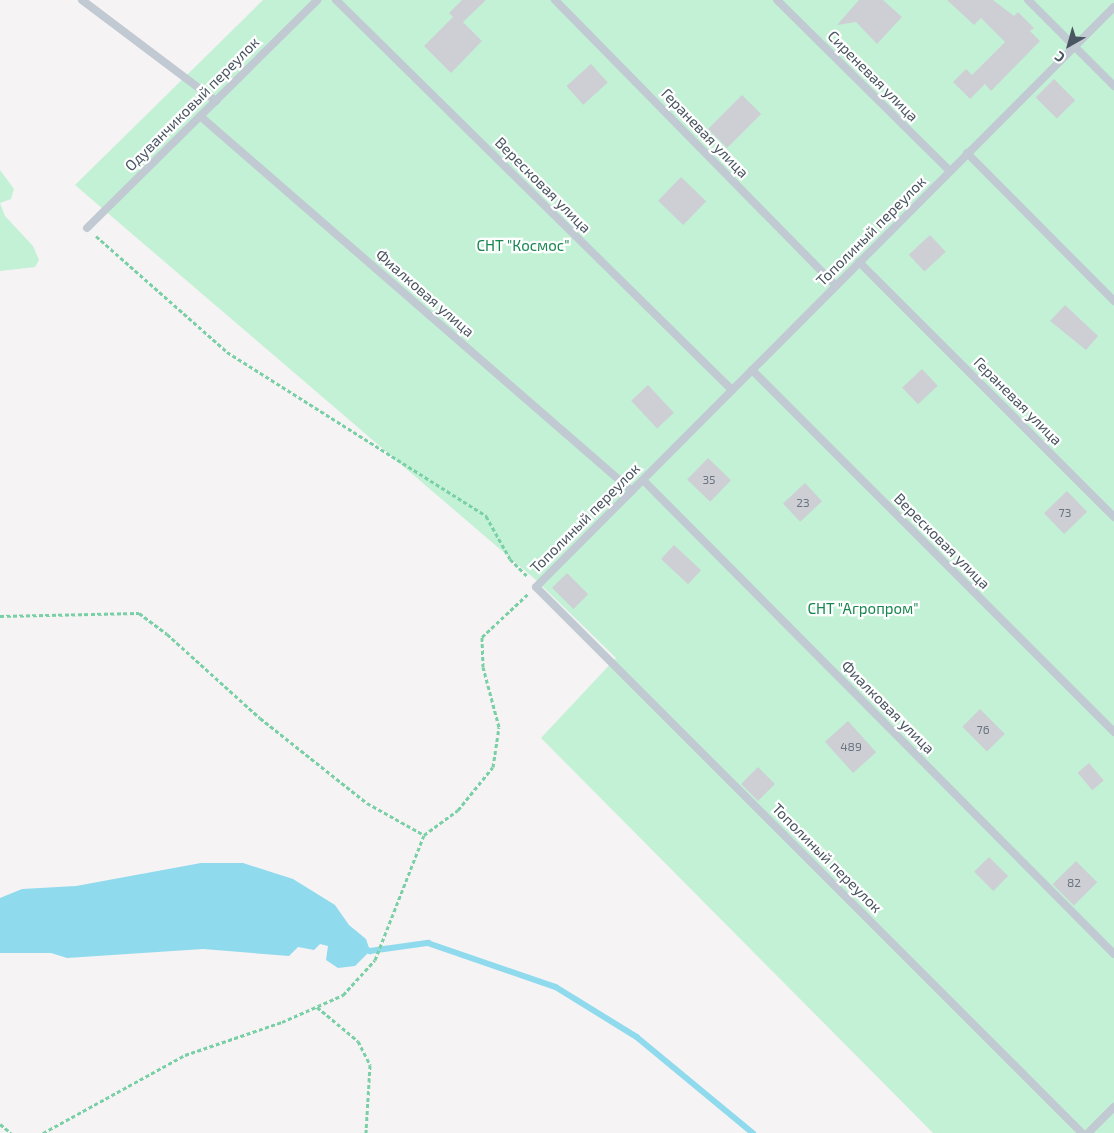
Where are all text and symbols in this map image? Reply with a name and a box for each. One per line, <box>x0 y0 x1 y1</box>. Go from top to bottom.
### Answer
north arrow <box>1044 20 1094 70</box>
street label: Сиреневая улица <box>824 27 922 125</box>
street label: Одуванчиковый переулок <box>121 33 263 175</box>
text: С <box>1051 48 1068 66</box>
street label: Гераневая улица <box>658 85 752 181</box>
street label: Вересковая улица <box>491 133 595 237</box>
street label: Тополиный переулок <box>812 172 930 290</box>
park label: СНТ "Космос" <box>476 237 570 255</box>
street label: Фиалковая улица <box>372 245 478 341</box>
street label: Гераневая улица <box>970 353 1066 449</box>
street label: Тополиный переулок <box>526 459 644 577</box>
house number: 35 <box>702 473 716 487</box>
street label: Вересковая улица <box>890 489 994 593</box>
house number: 23 <box>796 496 810 510</box>
house number: 73 <box>1059 506 1071 520</box>
park label: СНТ "Агропром" <box>807 600 919 618</box>
street label: Фиалковая улица <box>838 657 938 757</box>
house number: 76 <box>976 723 990 737</box>
house number: 489 <box>840 740 862 754</box>
street label: Тополиный переулок <box>768 799 886 917</box>
house number: 82 <box>1067 876 1081 890</box>

